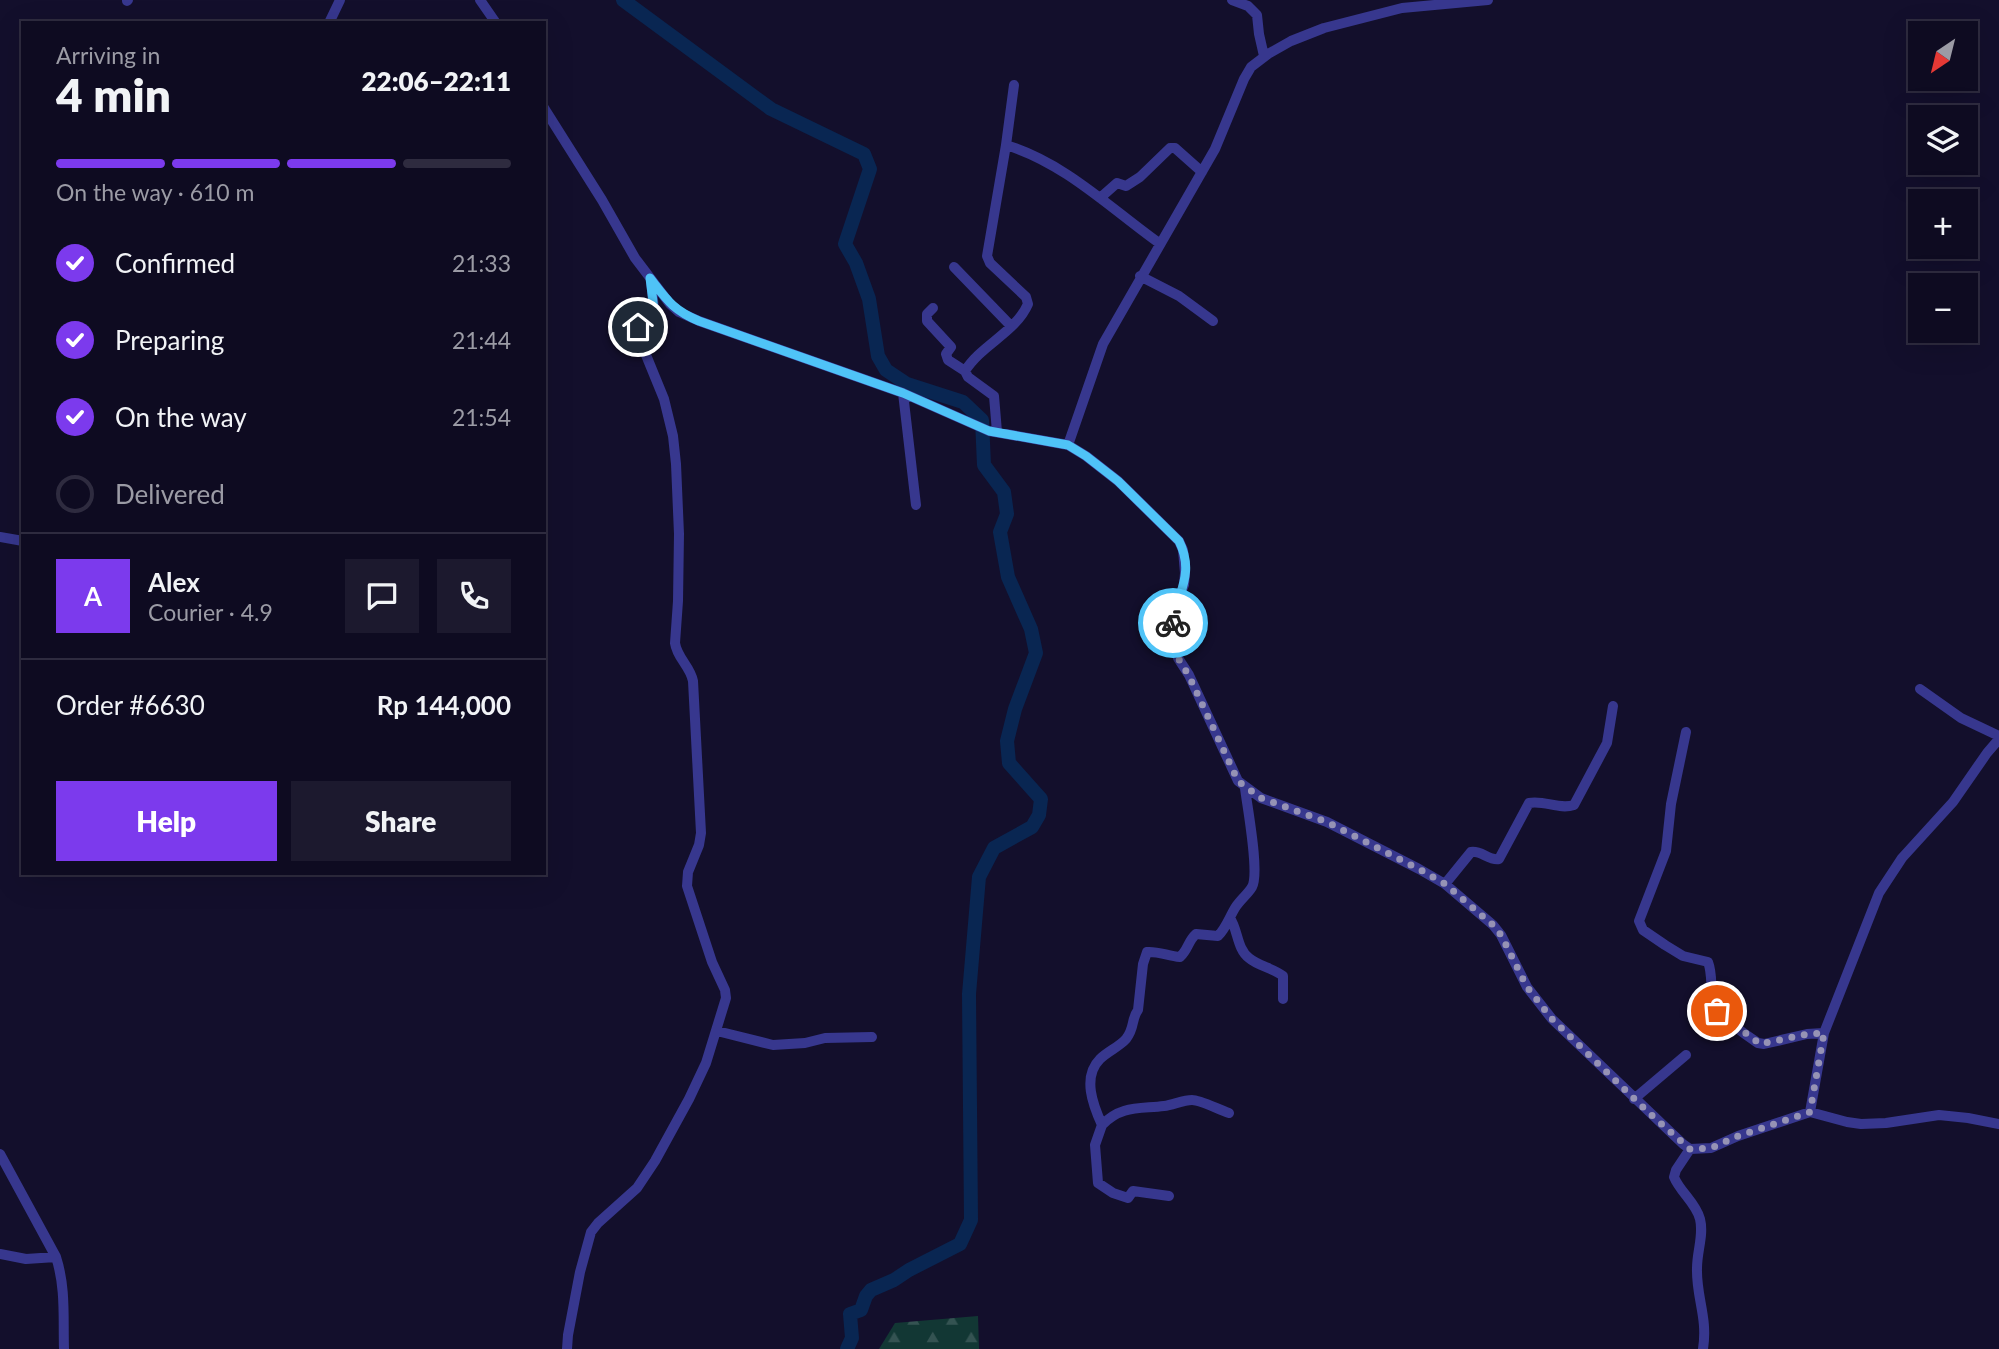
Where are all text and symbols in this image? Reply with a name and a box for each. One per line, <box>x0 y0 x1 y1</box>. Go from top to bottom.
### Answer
north arrow <box>1908 21 1978 91</box>
map controls <box>1908 21 1978 343</box>
text: Arriving in <box>56 41 160 69</box>
text: 22:06–22:11 <box>361 65 511 97</box>
text: 4 min <box>56 67 171 122</box>
button: layers <box>1908 105 1978 175</box>
text: On the way · 610 m <box>56 178 255 206</box>
button: + <box>1908 189 1978 259</box>
icon: check <box>56 244 94 282</box>
text: Confirmed <box>115 247 235 279</box>
text: 21:33 <box>452 249 511 277</box>
button: − <box>1908 273 1978 343</box>
pin <box>608 297 668 357</box>
icon: home <box>619 308 657 346</box>
icon: check <box>56 321 94 359</box>
text: Preparing <box>115 324 224 356</box>
text: 21:44 <box>452 326 511 354</box>
icon: check <box>56 398 94 436</box>
text: On the way <box>115 401 247 433</box>
text: 21:54 <box>452 403 511 431</box>
text: Delivered <box>115 478 225 510</box>
button: chat <box>345 559 419 633</box>
button: phone <box>437 559 511 633</box>
text: Alex <box>148 566 200 598</box>
text: A <box>84 580 102 612</box>
courier <box>1138 588 1208 658</box>
text: Courier · 4.9 <box>148 598 273 626</box>
icon: bike <box>1154 604 1192 642</box>
text: Order #6630 <box>56 689 205 721</box>
text: Rp 144,000 <box>377 689 511 721</box>
button: Help <box>56 781 277 861</box>
button: Share <box>291 781 511 861</box>
pin <box>1687 981 1747 1041</box>
icon: bag <box>1698 992 1736 1030</box>

